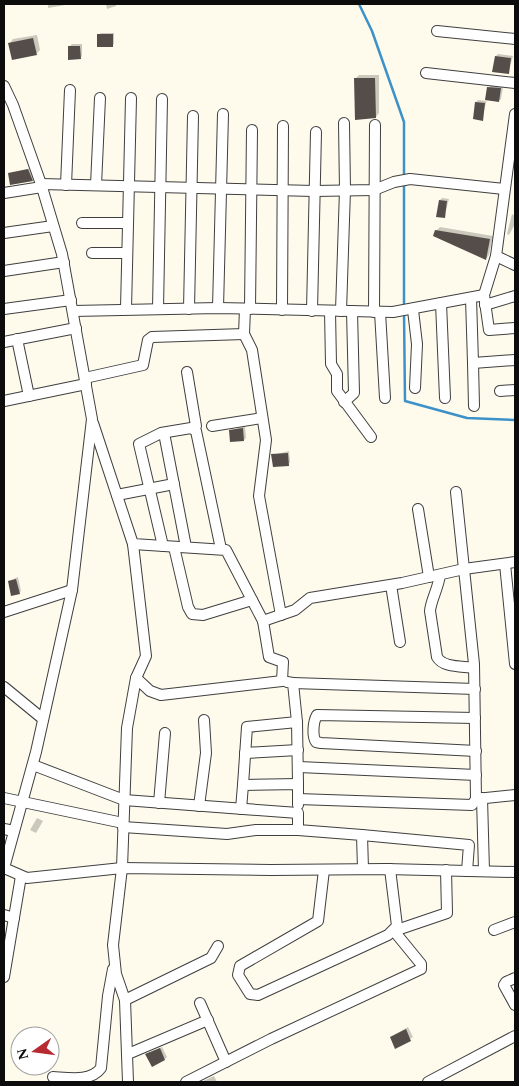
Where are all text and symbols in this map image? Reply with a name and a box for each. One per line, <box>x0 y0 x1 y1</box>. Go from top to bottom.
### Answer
north arrow <box>10 1026 60 1076</box>
text: N <box>11 1046 34 1062</box>

